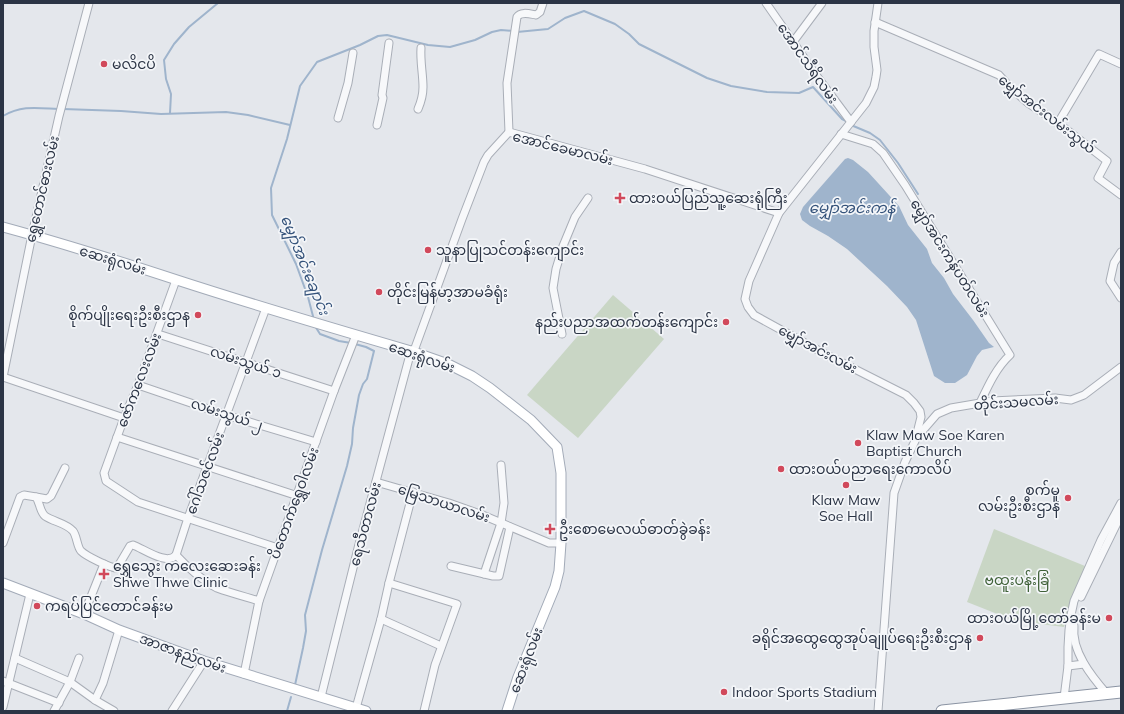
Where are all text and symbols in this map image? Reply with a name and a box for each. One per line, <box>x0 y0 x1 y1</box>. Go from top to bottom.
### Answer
street label: အောင်သီရိလမ်း <box>771 19 843 109</box>
place label: မလိငပိ <box>112 54 156 73</box>
marker: မလိငပိ <box>99 59 109 69</box>
street label: မျှော်အင်းလမ်းသွယ် <box>993 70 1100 160</box>
street label: အောင်ခေမာလမ်း <box>511 126 615 169</box>
street label: ရွှေတောင်ဓားလမ်း <box>20 134 66 245</box>
place label: ထားဝယ်ပြည်သူ့ဆေးရုံကြီး <box>629 188 788 210</box>
marker: ထားဝယ်ပြည်သူ့ဆေးရုံကြီး <box>614 192 626 204</box>
street label: မျှော်အင်းကန်ပတ်လမ်း <box>904 195 995 322</box>
water label: မျှော်အင်းကန် <box>809 197 898 220</box>
water label: မျှော်အင်းချောင်း <box>274 212 335 319</box>
street label: ဆေးရုံလမ်း <box>77 240 149 282</box>
place label: သူနာပြုသင်တန်းကျောင်း <box>436 240 584 262</box>
marker: သူနာပြုသင်တန်းကျောင်း <box>423 245 433 255</box>
place label: တိုင်းမြန်မာ့အာမခံရုံး <box>387 282 508 304</box>
marker: တိုင်းမြန်မာ့အာမခံရုံး <box>374 287 384 297</box>
place label: စိုက်ပျိုးရေးဦးစီးဌာန <box>68 305 190 327</box>
marker: စိုက်ပျိုးရေးဦးစီးဌာန <box>193 310 203 320</box>
place label: နည်းပညာအထက်တန်းကျောင်း <box>535 312 718 334</box>
marker: နည်းပညာအထက်တန်းကျောင်း <box>721 317 731 327</box>
street label: မျှော်အင်းလမ်း <box>774 320 861 380</box>
street label: ဇော်ကလေးလမ်း <box>112 330 165 430</box>
street label: ဆေးရုံလမ်း <box>386 336 458 380</box>
street label: လမ်းသွယ် ၁ <box>207 341 284 384</box>
street label: တိုင်းသမလမ်း <box>973 389 1059 417</box>
street label: လမ်းသွယ် ၂ <box>188 393 266 437</box>
place label: Klaw Maw Soe Karen Baptist Church <box>866 426 1005 460</box>
street label: ဂေါ်သဇင်လမ်း <box>181 429 228 517</box>
marker: Klaw Maw Soe Karen Baptist Church <box>853 438 863 448</box>
street label: ပိတောက်ရွှေဝါလမ်း <box>265 444 325 562</box>
place label: ထားဝယ်ပညာရေးကောလိပ် <box>789 459 952 481</box>
marker: ထားဝယ်ပညာရေးကောလိပ် <box>776 464 786 474</box>
street label: မြေသာယာလမ်း <box>395 479 493 529</box>
street label: ရေသီတာလမ်း <box>344 480 388 569</box>
marker: Klaw Maw Soe Hall <box>841 480 851 490</box>
place label: စက်မူ လမ်းဦးစီးဌာန <box>978 480 1060 518</box>
place label: Klaw Maw Soe Hall <box>812 491 880 525</box>
marker: စက်မူ လမ်းဦးစီးဌာန <box>1063 493 1073 503</box>
place label: ဦးစောမေလယ်ဓာတ်ခွဲခန်း <box>559 519 711 541</box>
marker: ဦးစောမေလယ်ဓာတ်ခွဲခန်း <box>544 523 556 535</box>
place label: ရွှေသွေး ကလေးဆေးခန်း Shwe Thwe Clinic <box>113 556 261 591</box>
marker: ရွှေသွေး ကလေးဆေးခန်း Shwe Thwe Clinic <box>98 568 110 580</box>
park label: ဗထူးပန်းခြံ <box>984 570 1050 592</box>
place label: ကရပ်ပြင်တောင်ခန်းမ <box>45 596 173 618</box>
marker: ကရပ်ပြင်တောင်ခန်းမ <box>32 601 42 611</box>
place label: ထားဝယ်မြို့တော်ခန်းမ <box>967 608 1101 630</box>
marker: ထားဝယ်မြို့တော်ခန်းမ <box>1104 613 1114 623</box>
street label: ဆေးရုံလမ်း <box>504 624 550 696</box>
street label: အာဇာနည်လမ်း <box>136 628 229 680</box>
place label: ခရိုင်အထွေထွေအုပ်ချူပ်ရေးဦးစီးဌာန <box>752 628 972 650</box>
marker: ခရိုင်အထွေထွေအုပ်ချူပ်ရေးဦးစီးဌာန <box>975 633 985 643</box>
place label: Indoor Sports Stadium <box>732 683 877 701</box>
marker: Indoor Sports Stadium <box>719 687 729 697</box>

